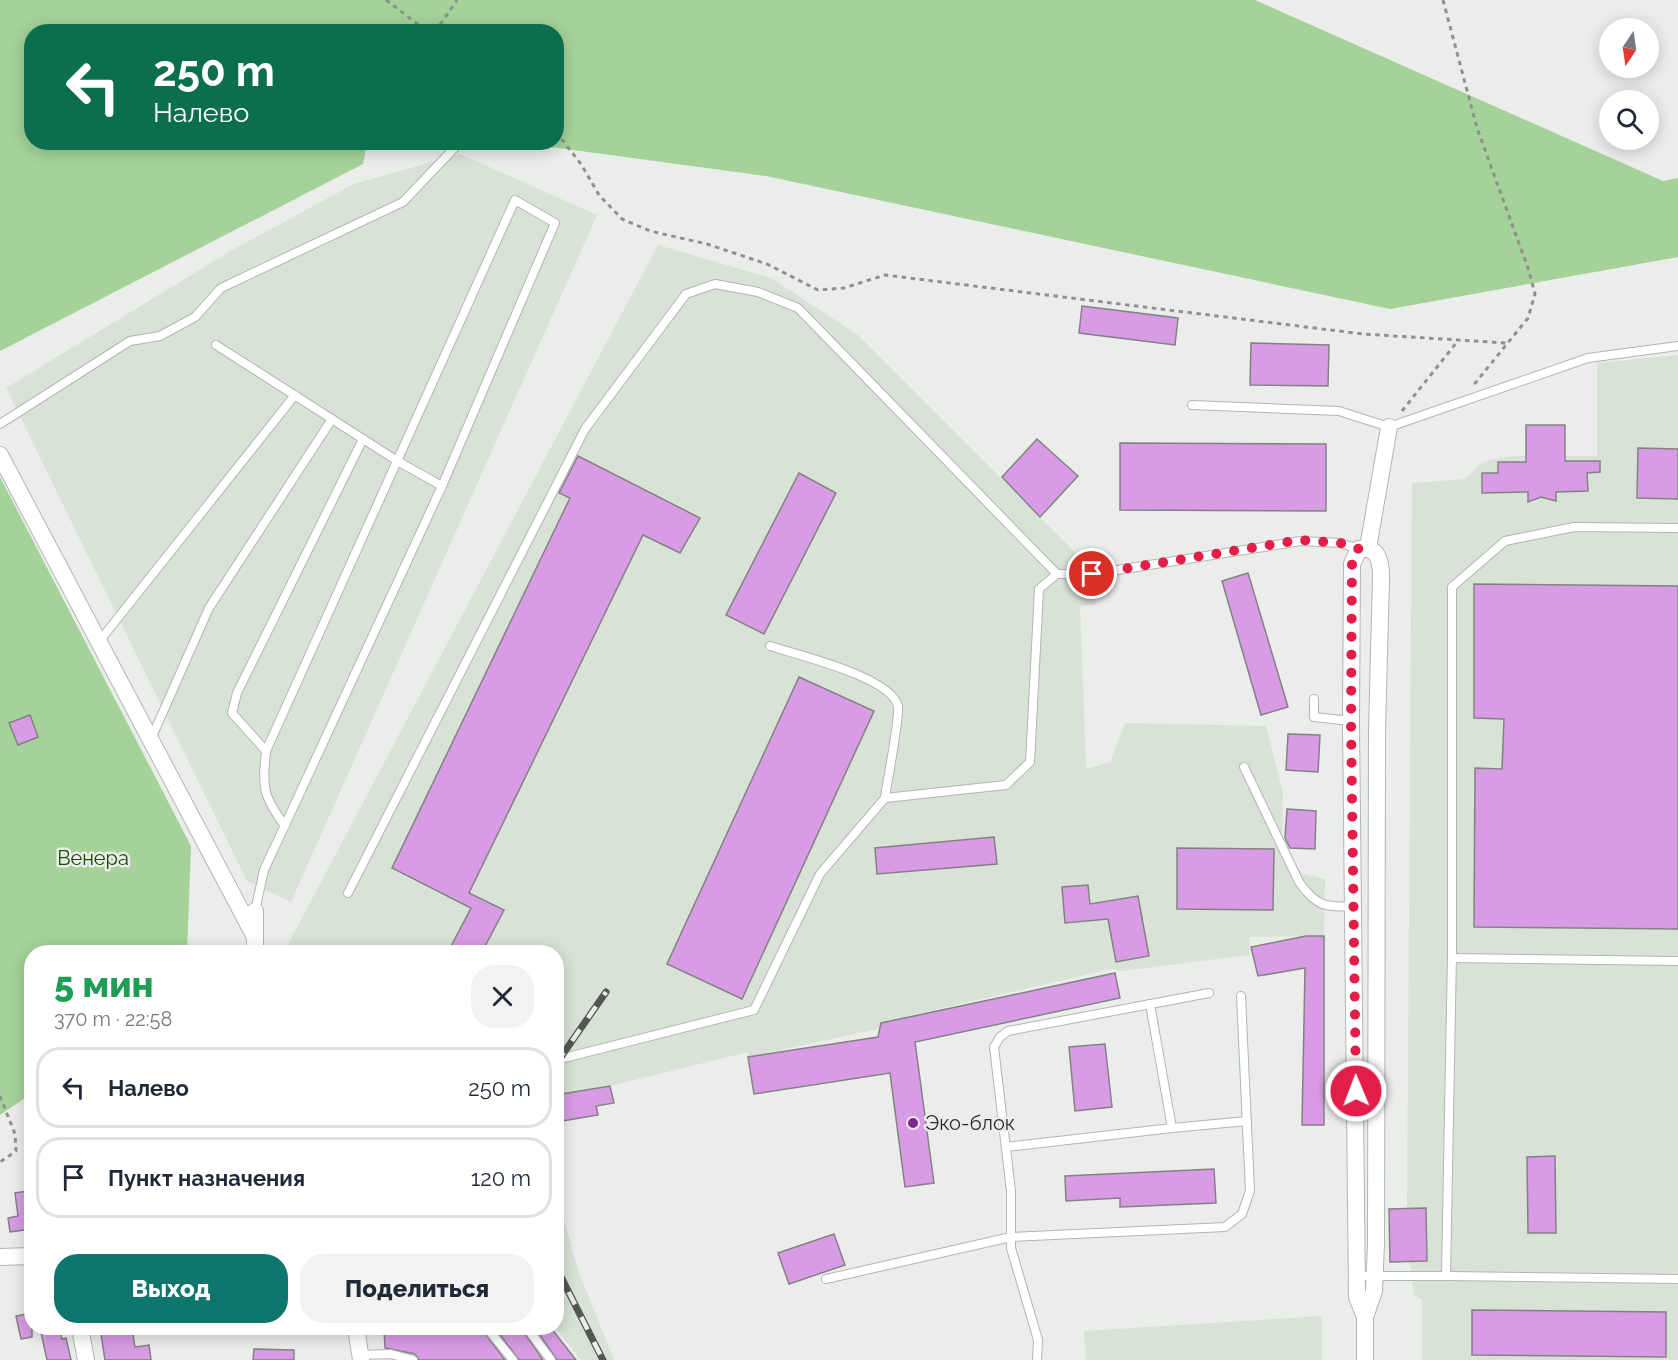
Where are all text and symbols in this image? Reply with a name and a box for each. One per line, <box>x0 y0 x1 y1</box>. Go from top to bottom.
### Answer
north arrow <box>1599 18 1659 78</box>
map controls <box>1599 18 1659 150</box>
text: 250 m <box>153 47 275 96</box>
icon: left <box>54 48 132 126</box>
button: search <box>1599 90 1659 150</box>
text: Налево <box>153 97 249 128</box>
pin <box>1066 548 1117 599</box>
icon: arrive <box>1075 557 1108 590</box>
park label: Венера <box>57 846 129 870</box>
text: 5 мин <box>54 963 153 1005</box>
button: close <box>471 965 534 1028</box>
text: 370 m · 22:58 <box>54 1007 172 1031</box>
position arrow <box>1324 1059 1388 1123</box>
icon: left <box>57 1071 90 1104</box>
text: Налево <box>108 1075 189 1101</box>
text: 250 m <box>468 1075 531 1101</box>
place label: Эко-блок <box>925 1111 1015 1135</box>
marker: Эко-блок <box>906 1116 920 1130</box>
icon: arrive <box>57 1161 90 1194</box>
text: Пункт назначения <box>108 1165 305 1191</box>
text: 120 m <box>471 1165 531 1191</box>
button: Выход <box>54 1254 288 1323</box>
button: Поделиться <box>300 1254 534 1323</box>

